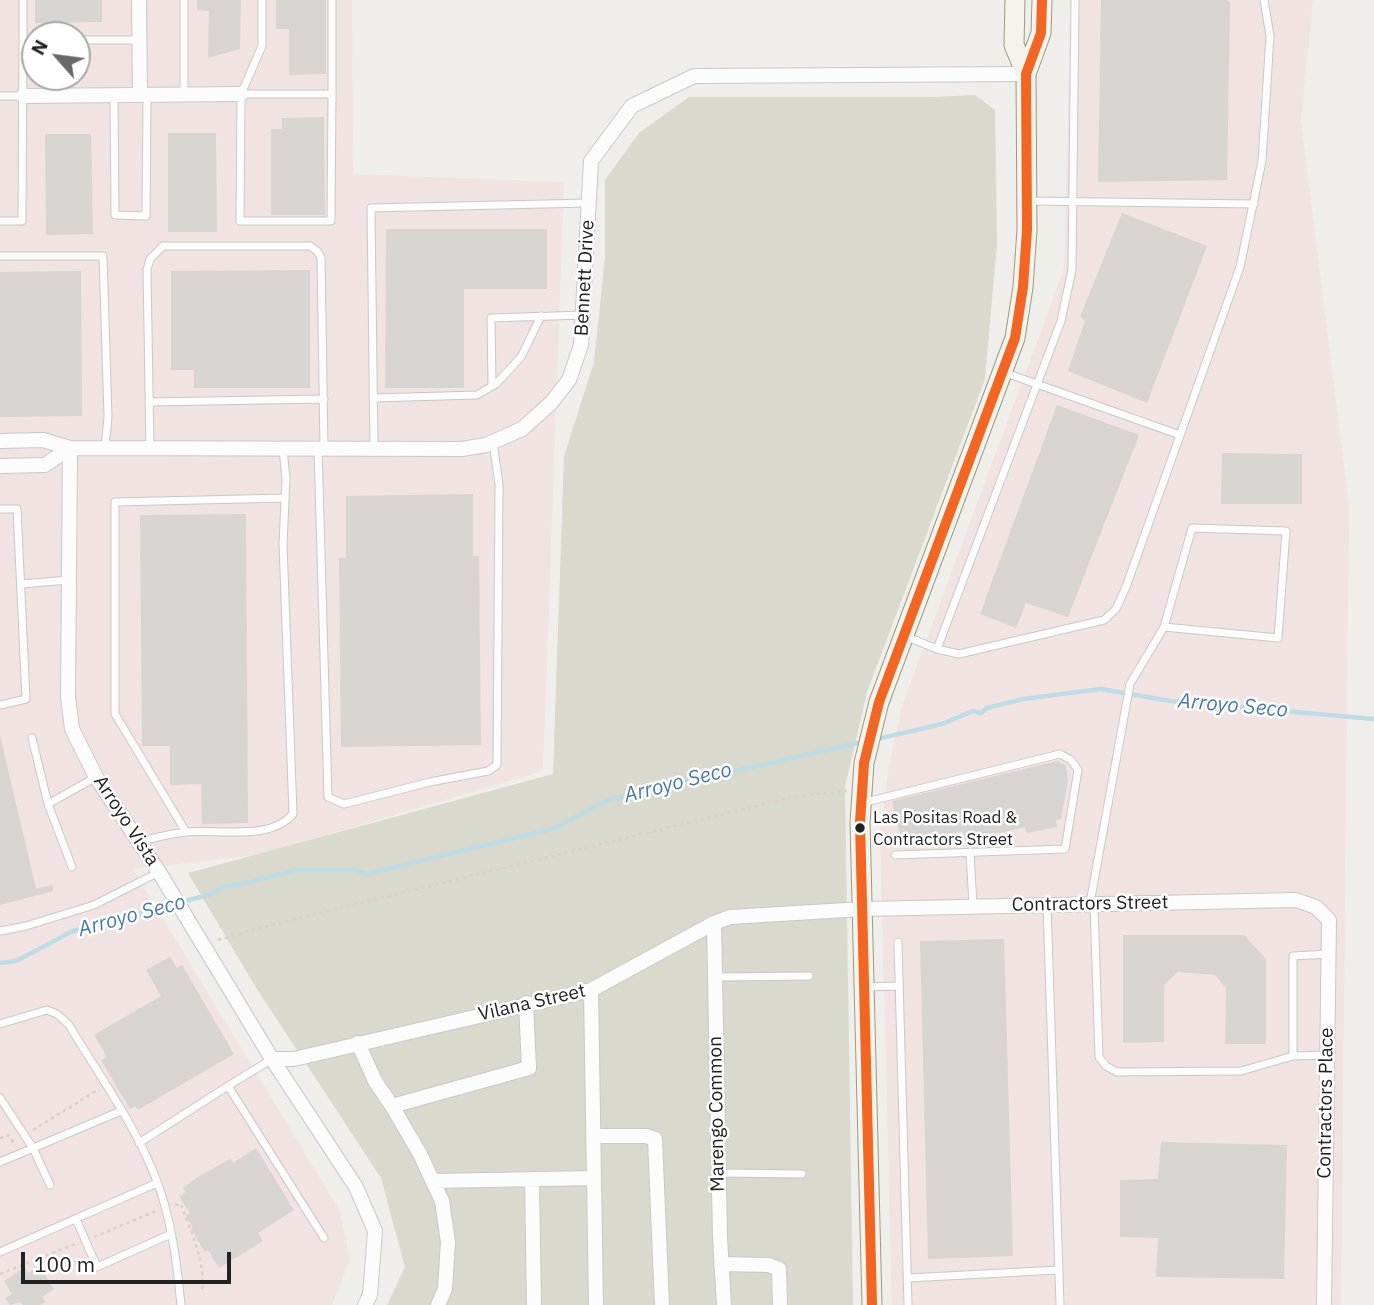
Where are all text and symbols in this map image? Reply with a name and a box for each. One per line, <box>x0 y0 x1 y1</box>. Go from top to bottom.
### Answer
north arrow <box>21 21 91 91</box>
text: N <box>25 35 53 59</box>
street label: Bennett Drive <box>571 219 599 337</box>
water label: Arroyo Seco <box>1177 689 1289 723</box>
water label: Arroyo Seco <box>621 757 735 809</box>
street label: Arroyo Vista <box>88 771 164 871</box>
place label: Las Positas Road & Contractors Street <box>873 808 1017 848</box>
marker: Las Positas Road & Contractors Street <box>853 821 867 835</box>
water label: Arroyo Seco <box>75 890 189 942</box>
street label: Contractors Street <box>1012 891 1168 917</box>
street label: Vilana Street <box>476 980 588 1026</box>
street label: Contractors Place <box>1313 1027 1339 1179</box>
street label: Marengo Common <box>704 1036 730 1192</box>
scale bar <box>24 1238 234 1282</box>
text: 100 m <box>34 1250 95 1278</box>

